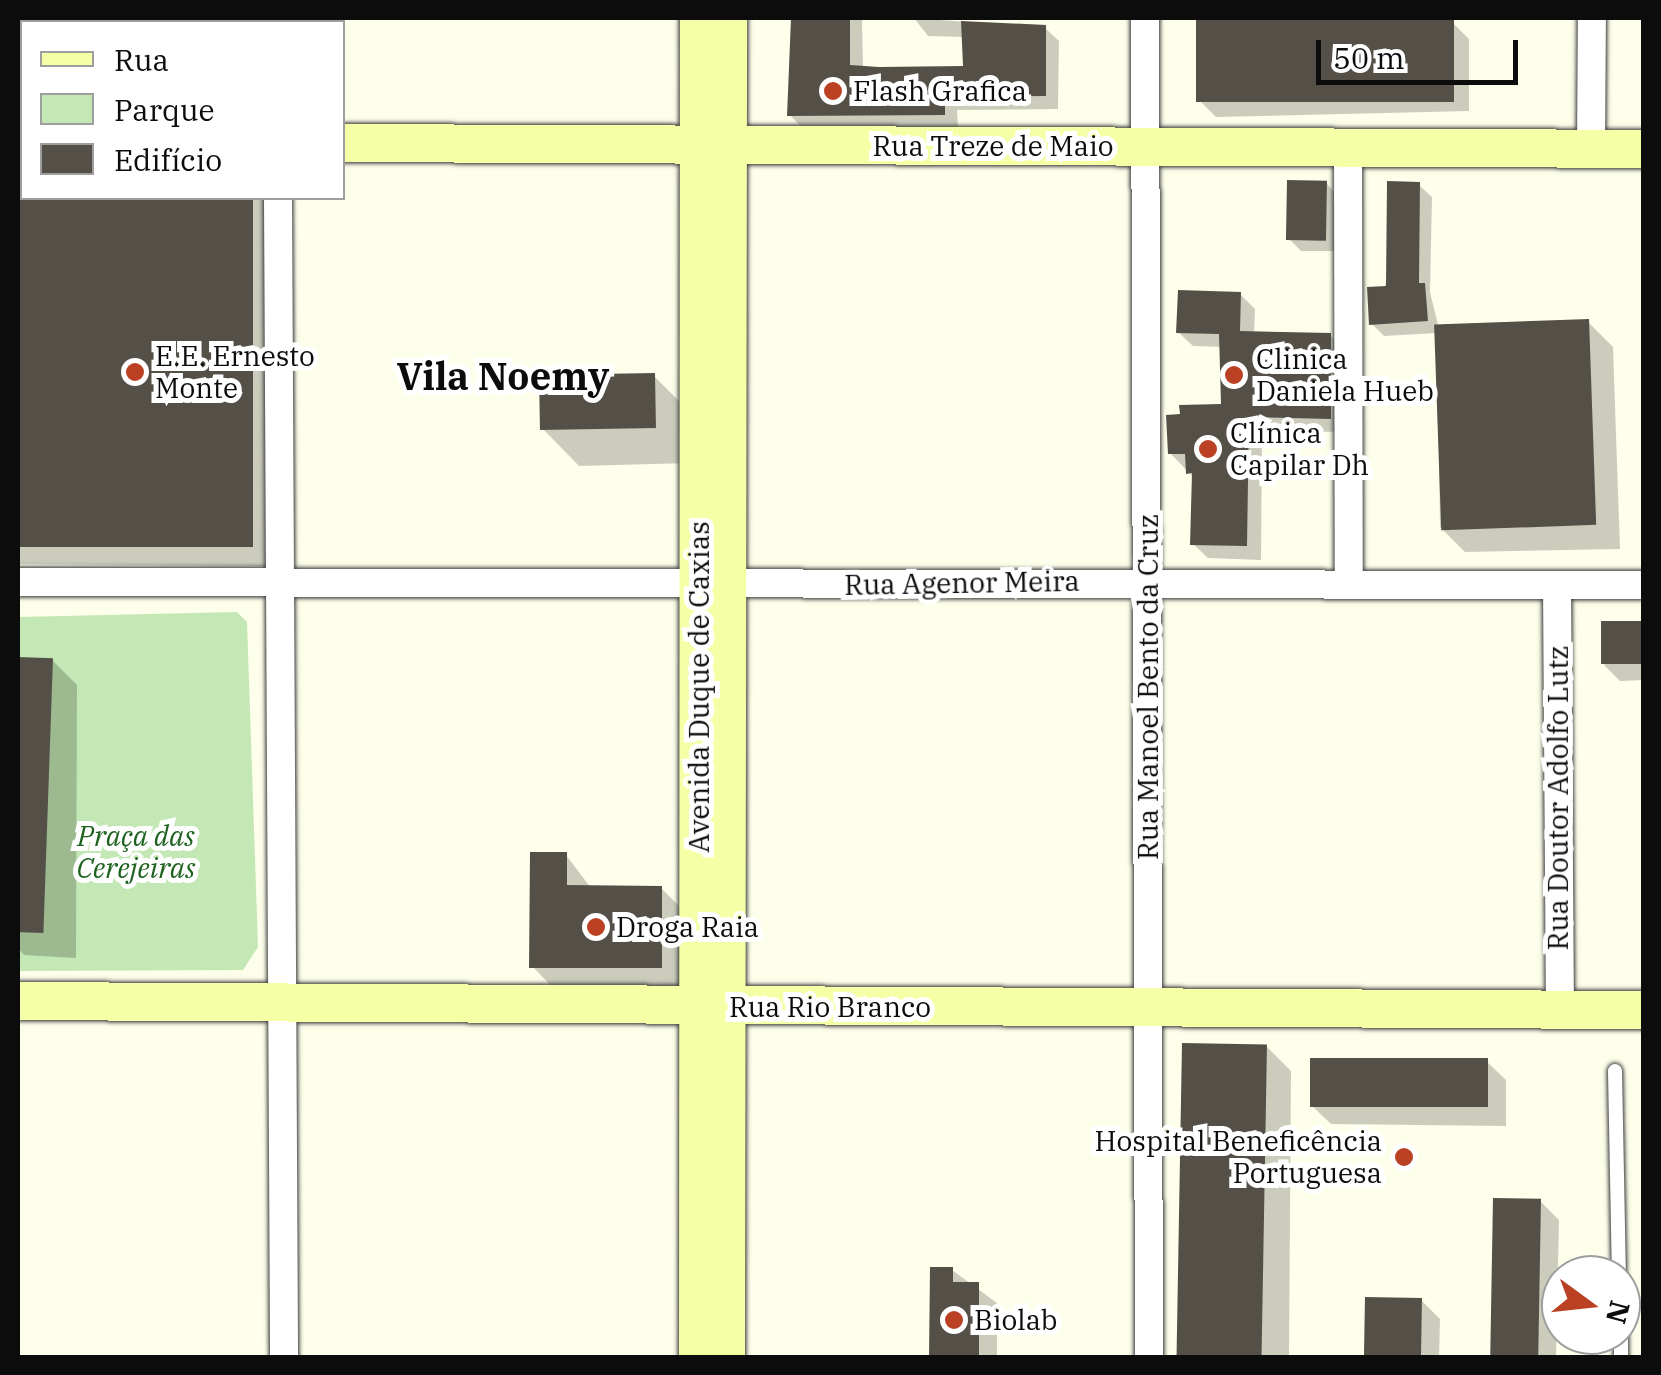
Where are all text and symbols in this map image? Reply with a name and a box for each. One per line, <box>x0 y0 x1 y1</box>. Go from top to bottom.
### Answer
legend <box>20 20 345 200</box>
scale bar <box>1321 20 1524 82</box>
text: 50 m <box>1333 38 1405 77</box>
text: Rua <box>114 40 169 79</box>
place label: Flash Grafica <box>853 74 1027 108</box>
marker: Flash Grafica <box>822 80 844 102</box>
text: Parque <box>114 90 215 129</box>
street label: Rua Treze de Maio <box>872 129 1114 163</box>
text: Edifício <box>114 140 222 179</box>
place label: E.E. Ernesto Monte <box>155 339 315 405</box>
place label: Clinica Daniela Hueb <box>1256 342 1434 408</box>
district label: Vila Noemy <box>397 353 609 399</box>
marker: E.E. Ernesto Monte <box>124 361 146 383</box>
marker: Clinica Daniela Hueb <box>1221 362 1247 388</box>
place label: Clínica Capilar Dh <box>1230 416 1369 482</box>
marker: Clínica Capilar Dh <box>1195 436 1221 462</box>
street label: Rua Manoel Bento da Cruz <box>1131 514 1165 860</box>
street label: Avenida Duque de Caxias <box>682 521 716 853</box>
street label: Rua Agenor Meira <box>844 564 1080 602</box>
street label: Rua Doutor Adolfo Lutz <box>1541 645 1575 951</box>
park label: Praça das Cerejeiras <box>77 819 195 885</box>
place label: Droga Raia <box>616 910 759 944</box>
marker: Droga Raia <box>585 916 607 938</box>
street label: Rua Rio Branco <box>729 990 931 1024</box>
place label: Hospital Beneficência Portuguesa <box>1094 1124 1382 1190</box>
marker: Hospital Beneficência Portuguesa <box>1391 1144 1417 1170</box>
north arrow <box>1541 1255 1641 1355</box>
text: N <box>1598 1297 1639 1328</box>
place label: Biolab <box>974 1303 1058 1337</box>
marker: Biolab <box>943 1309 965 1331</box>

